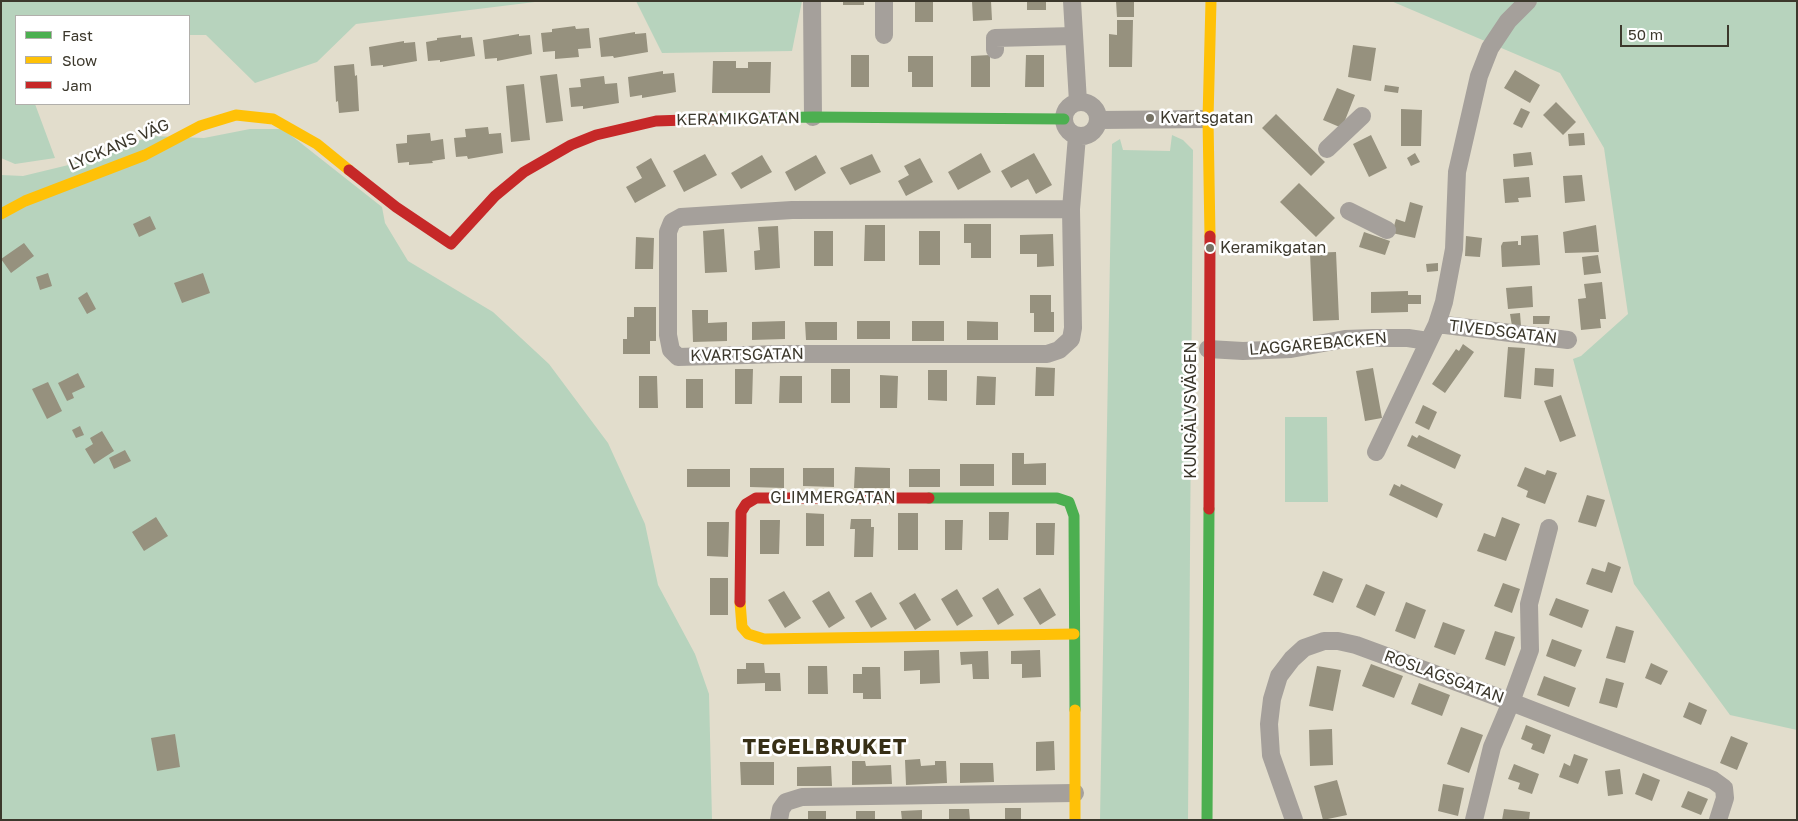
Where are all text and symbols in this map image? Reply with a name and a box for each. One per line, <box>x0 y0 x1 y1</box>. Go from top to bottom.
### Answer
legend <box>15 15 190 105</box>
scale bar <box>1623 15 1732 47</box>
text: 50 m <box>1628 25 1663 43</box>
text: Fast <box>62 26 93 44</box>
text: Slow <box>62 51 97 69</box>
text: Jam <box>62 76 92 94</box>
street label: KERAMIKGATAN <box>676 108 800 130</box>
place label: Kvartsgatan <box>1160 108 1253 128</box>
marker: Kvartsgatan <box>1144 112 1156 124</box>
street label: LYCKANS VÄG <box>66 115 172 175</box>
place label: Keramikgatan <box>1220 238 1326 258</box>
marker: Keramikgatan <box>1204 242 1216 254</box>
street label: TIVEDSGATAN <box>1448 316 1558 348</box>
street label: LAGGAREBACKEN <box>1248 328 1388 360</box>
street label: KUNGÄLVSVÄGEN <box>1181 341 1201 479</box>
street label: KVARTSGATAN <box>690 344 804 366</box>
street label: GLIMMERGATAN <box>770 488 896 508</box>
street label: ROSLAGSGATAN <box>1381 646 1507 708</box>
district label: TEGELBRUKET <box>741 734 909 760</box>

